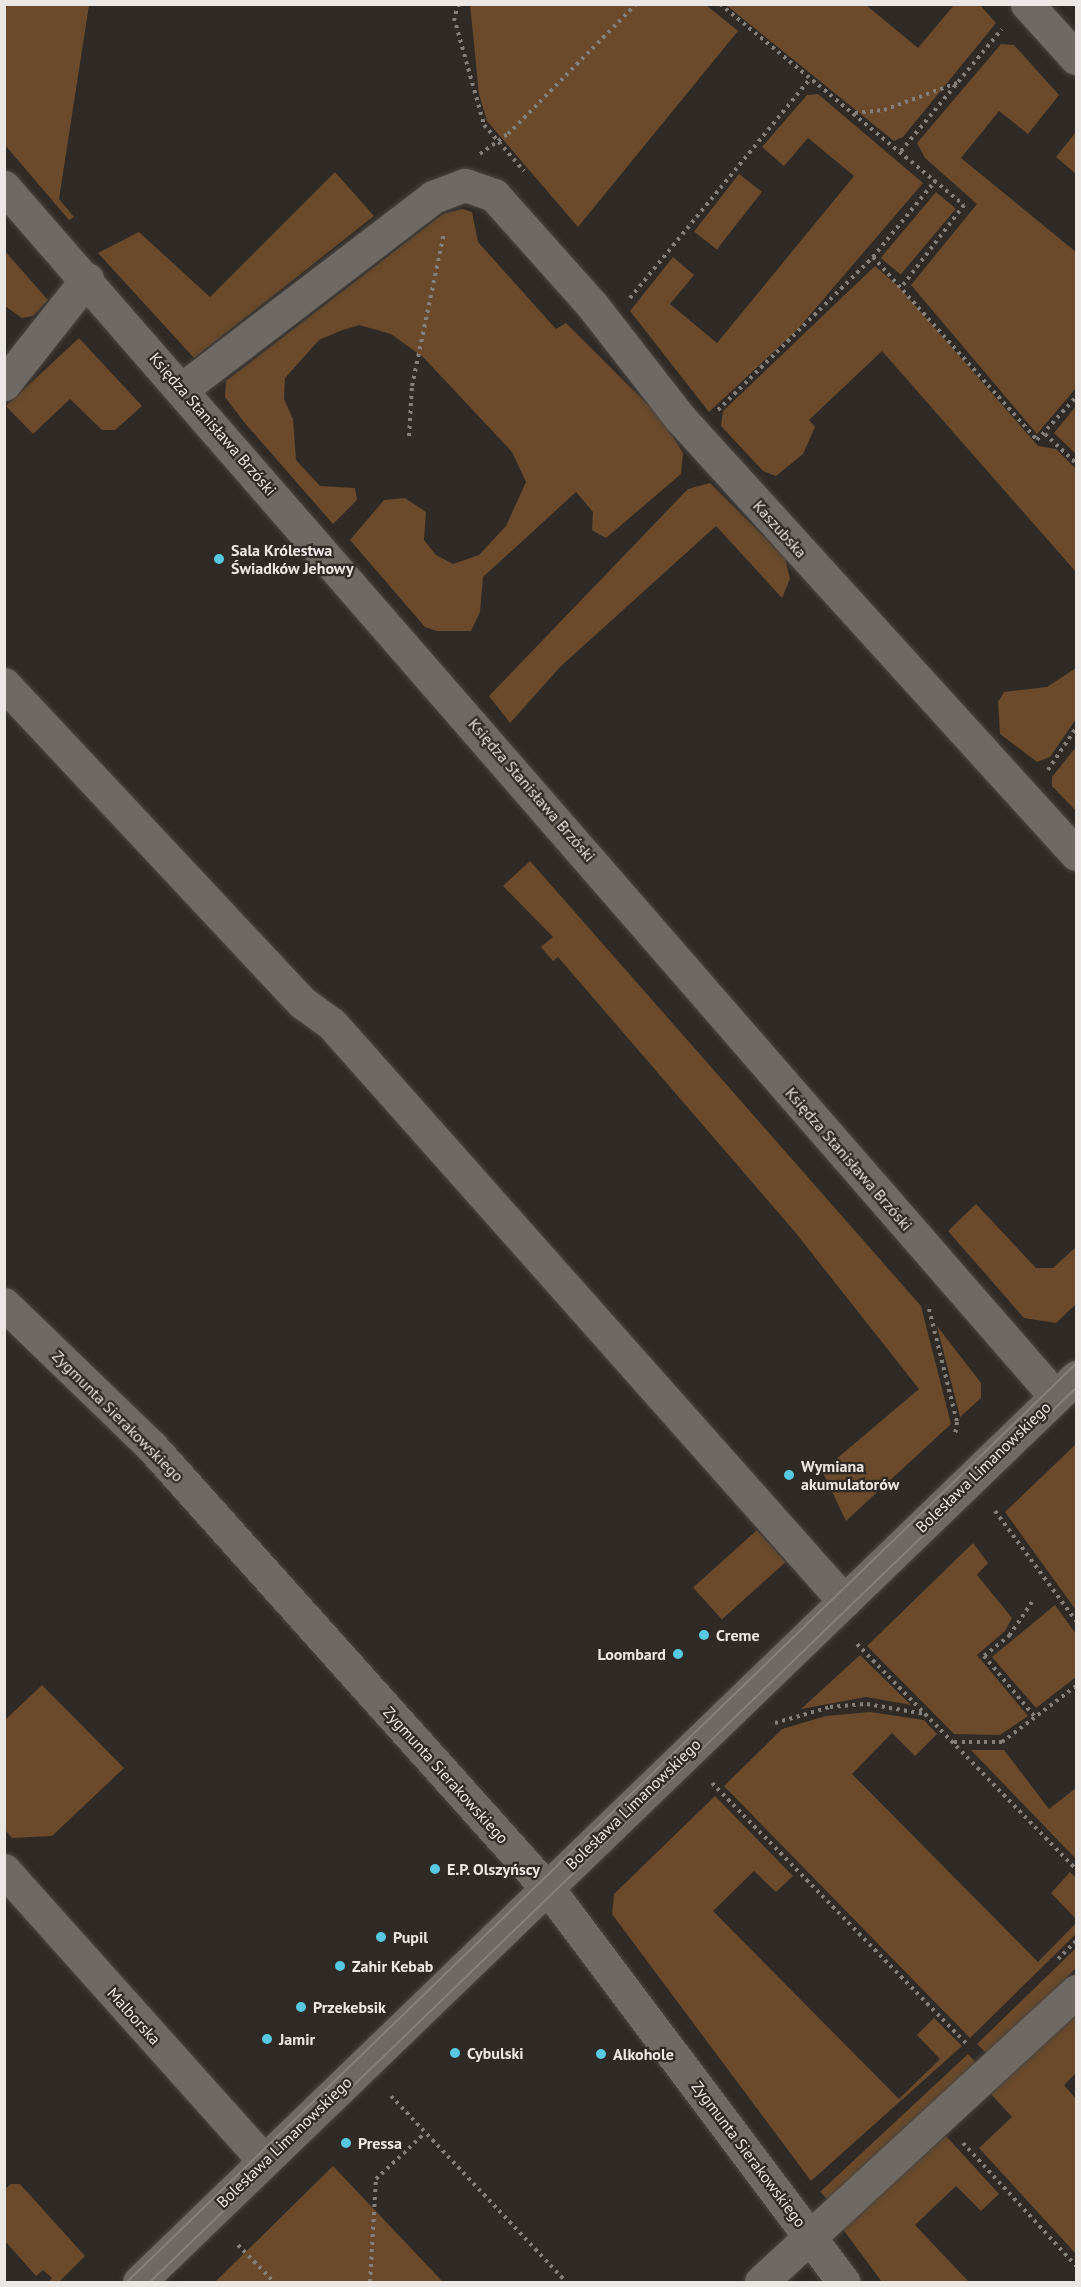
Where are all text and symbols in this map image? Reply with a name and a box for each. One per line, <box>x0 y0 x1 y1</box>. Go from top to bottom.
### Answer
street label: Księdza Stanisława Brzóski <box>146 348 280 500</box>
street label: Kaszubska <box>749 496 811 562</box>
place label: Sala Królestwa Świadków Jehowy <box>231 540 354 578</box>
marker: Sala Królestwa Świadków Jehowy <box>212 552 226 566</box>
street label: Księdza Stanisława Brzóski <box>465 714 599 866</box>
street label: Księdza Stanisława Brzóski <box>782 1083 916 1235</box>
street label: Zygmunta Sierakowskiego <box>48 1346 188 1486</box>
street label: Bolesława Limanowskiego <box>912 1397 1054 1537</box>
place label: Wymiana akumulatorów <box>801 1456 899 1494</box>
marker: Wymiana akumulatorów <box>782 1468 796 1482</box>
place label: Creme <box>716 1625 760 1645</box>
marker: Creme <box>697 1628 711 1642</box>
place label: Loombard <box>598 1644 666 1664</box>
marker: Loombard <box>671 1647 685 1661</box>
street label: Zygmunta Sierakowskiego <box>379 1703 513 1847</box>
street label: Bolesława Limanowskiego <box>562 1734 704 1874</box>
place label: E.P. Olszyńscy <box>447 1859 541 1879</box>
marker: E.P. Olszyńscy <box>428 1862 442 1876</box>
place label: Pupil <box>393 1927 428 1947</box>
marker: Pupil <box>374 1930 388 1944</box>
place label: Zahir Kebab <box>352 1956 433 1976</box>
marker: Zahir Kebab <box>333 1959 347 1973</box>
street label: Malborska <box>103 1983 165 2049</box>
place label: Przekebsik <box>313 1997 386 2017</box>
marker: Przekebsik <box>294 2000 308 2014</box>
place label: Jamir <box>279 2029 315 2049</box>
marker: Jamir <box>260 2032 274 2046</box>
place label: Cybulski <box>467 2043 524 2063</box>
place label: Alkohole <box>613 2044 674 2064</box>
marker: Cybulski <box>448 2046 462 2060</box>
marker: Alkohole <box>594 2047 608 2061</box>
street label: Bolesława Limanowskiego <box>213 2072 355 2212</box>
street label: Zygmunta Sierakowskiego <box>688 2077 810 2231</box>
place label: Pressa <box>358 2133 402 2153</box>
marker: Pressa <box>339 2136 353 2150</box>

